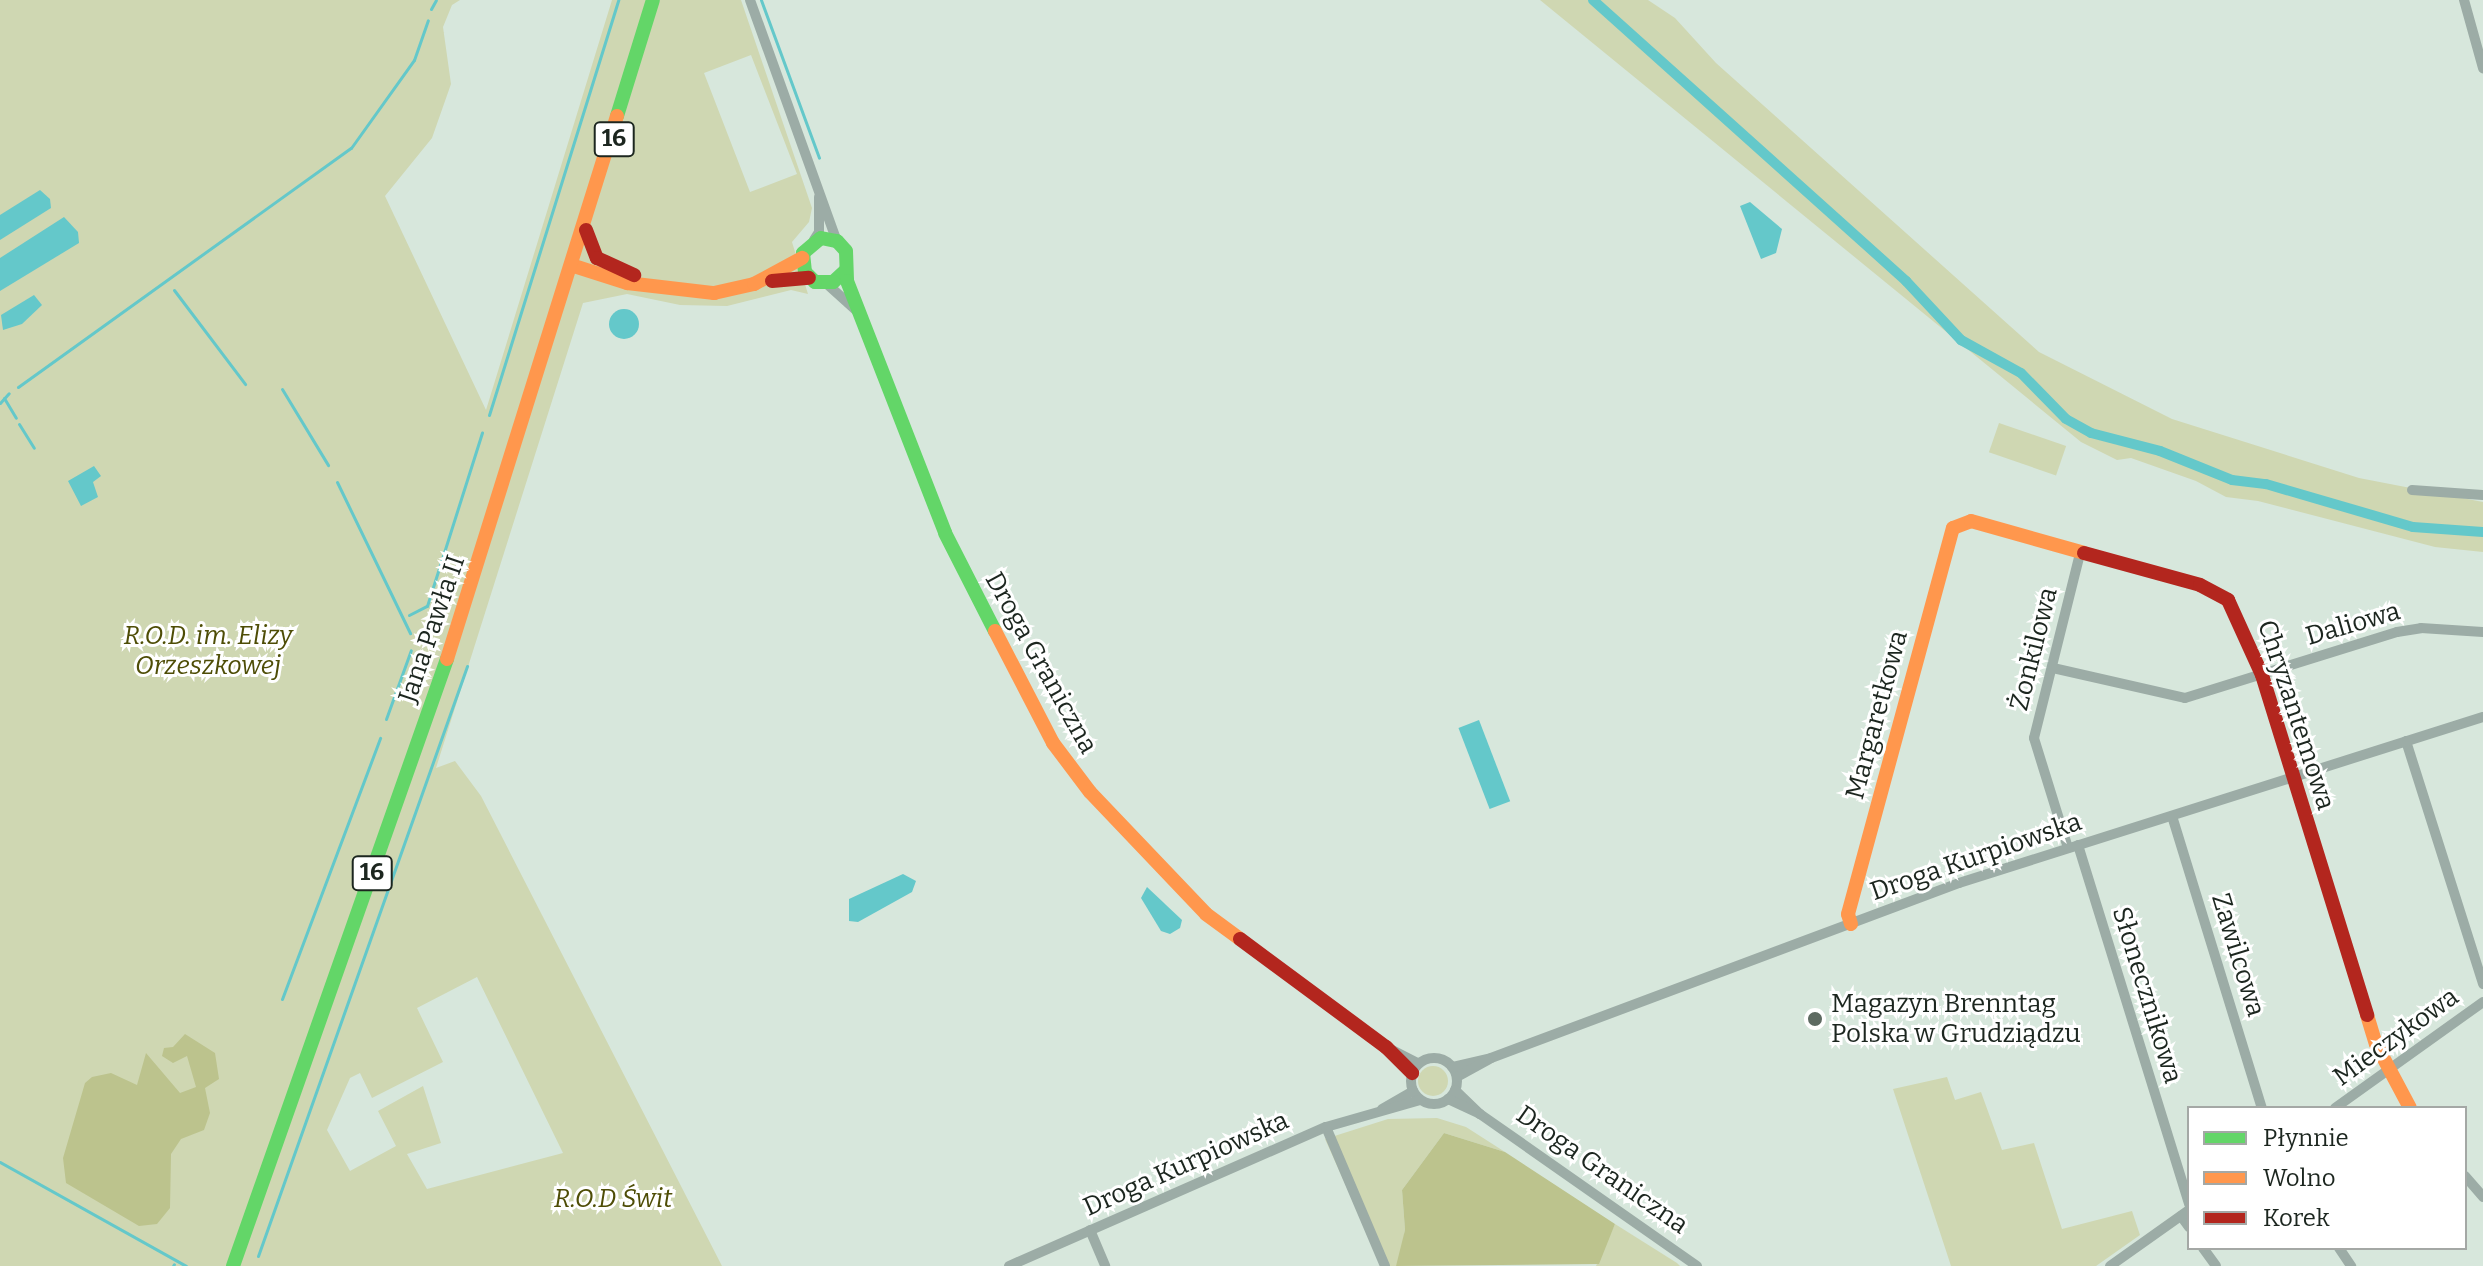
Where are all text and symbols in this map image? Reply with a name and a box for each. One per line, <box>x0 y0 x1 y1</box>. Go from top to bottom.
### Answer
road number: 16 <box>592 119 636 159</box>
street label: Jana Pawła II <box>392 551 472 707</box>
street label: Droga Graniczna <box>978 567 1104 759</box>
street label: Żonkilowa <box>2004 584 2064 714</box>
street label: Daliowa <box>2302 596 2404 652</box>
street label: Chryzantemowa <box>2251 616 2341 814</box>
park label: R.O.D. im. Elizy Orzeszkowej <box>123 620 293 682</box>
street label: Margaretkowa <box>1839 627 1915 803</box>
street label: Droga Kurpiowska <box>1866 806 2086 908</box>
road number: 16 <box>350 853 394 893</box>
street label: Zawilcowa <box>2204 890 2272 1020</box>
street label: Słonecznikowa <box>2105 903 2189 1087</box>
street label: Mieczykowa <box>2327 981 2465 1093</box>
place label: Magazyn Brenntag Polska w Grudziądzu <box>1831 988 2081 1050</box>
marker: Magazyn Brenntag Polska w Grudziądzu <box>1806 1010 1824 1028</box>
street label: Droga Graniczna <box>1510 1099 1694 1241</box>
street label: Droga Kurpiowska <box>1079 1105 1293 1223</box>
legend <box>2187 1106 2467 1250</box>
text: Płynnie <box>2263 1124 2349 1152</box>
text: Wolno <box>2263 1164 2336 1192</box>
park label: R.O.D Świt <box>554 1183 672 1215</box>
text: Korek <box>2263 1204 2330 1232</box>

